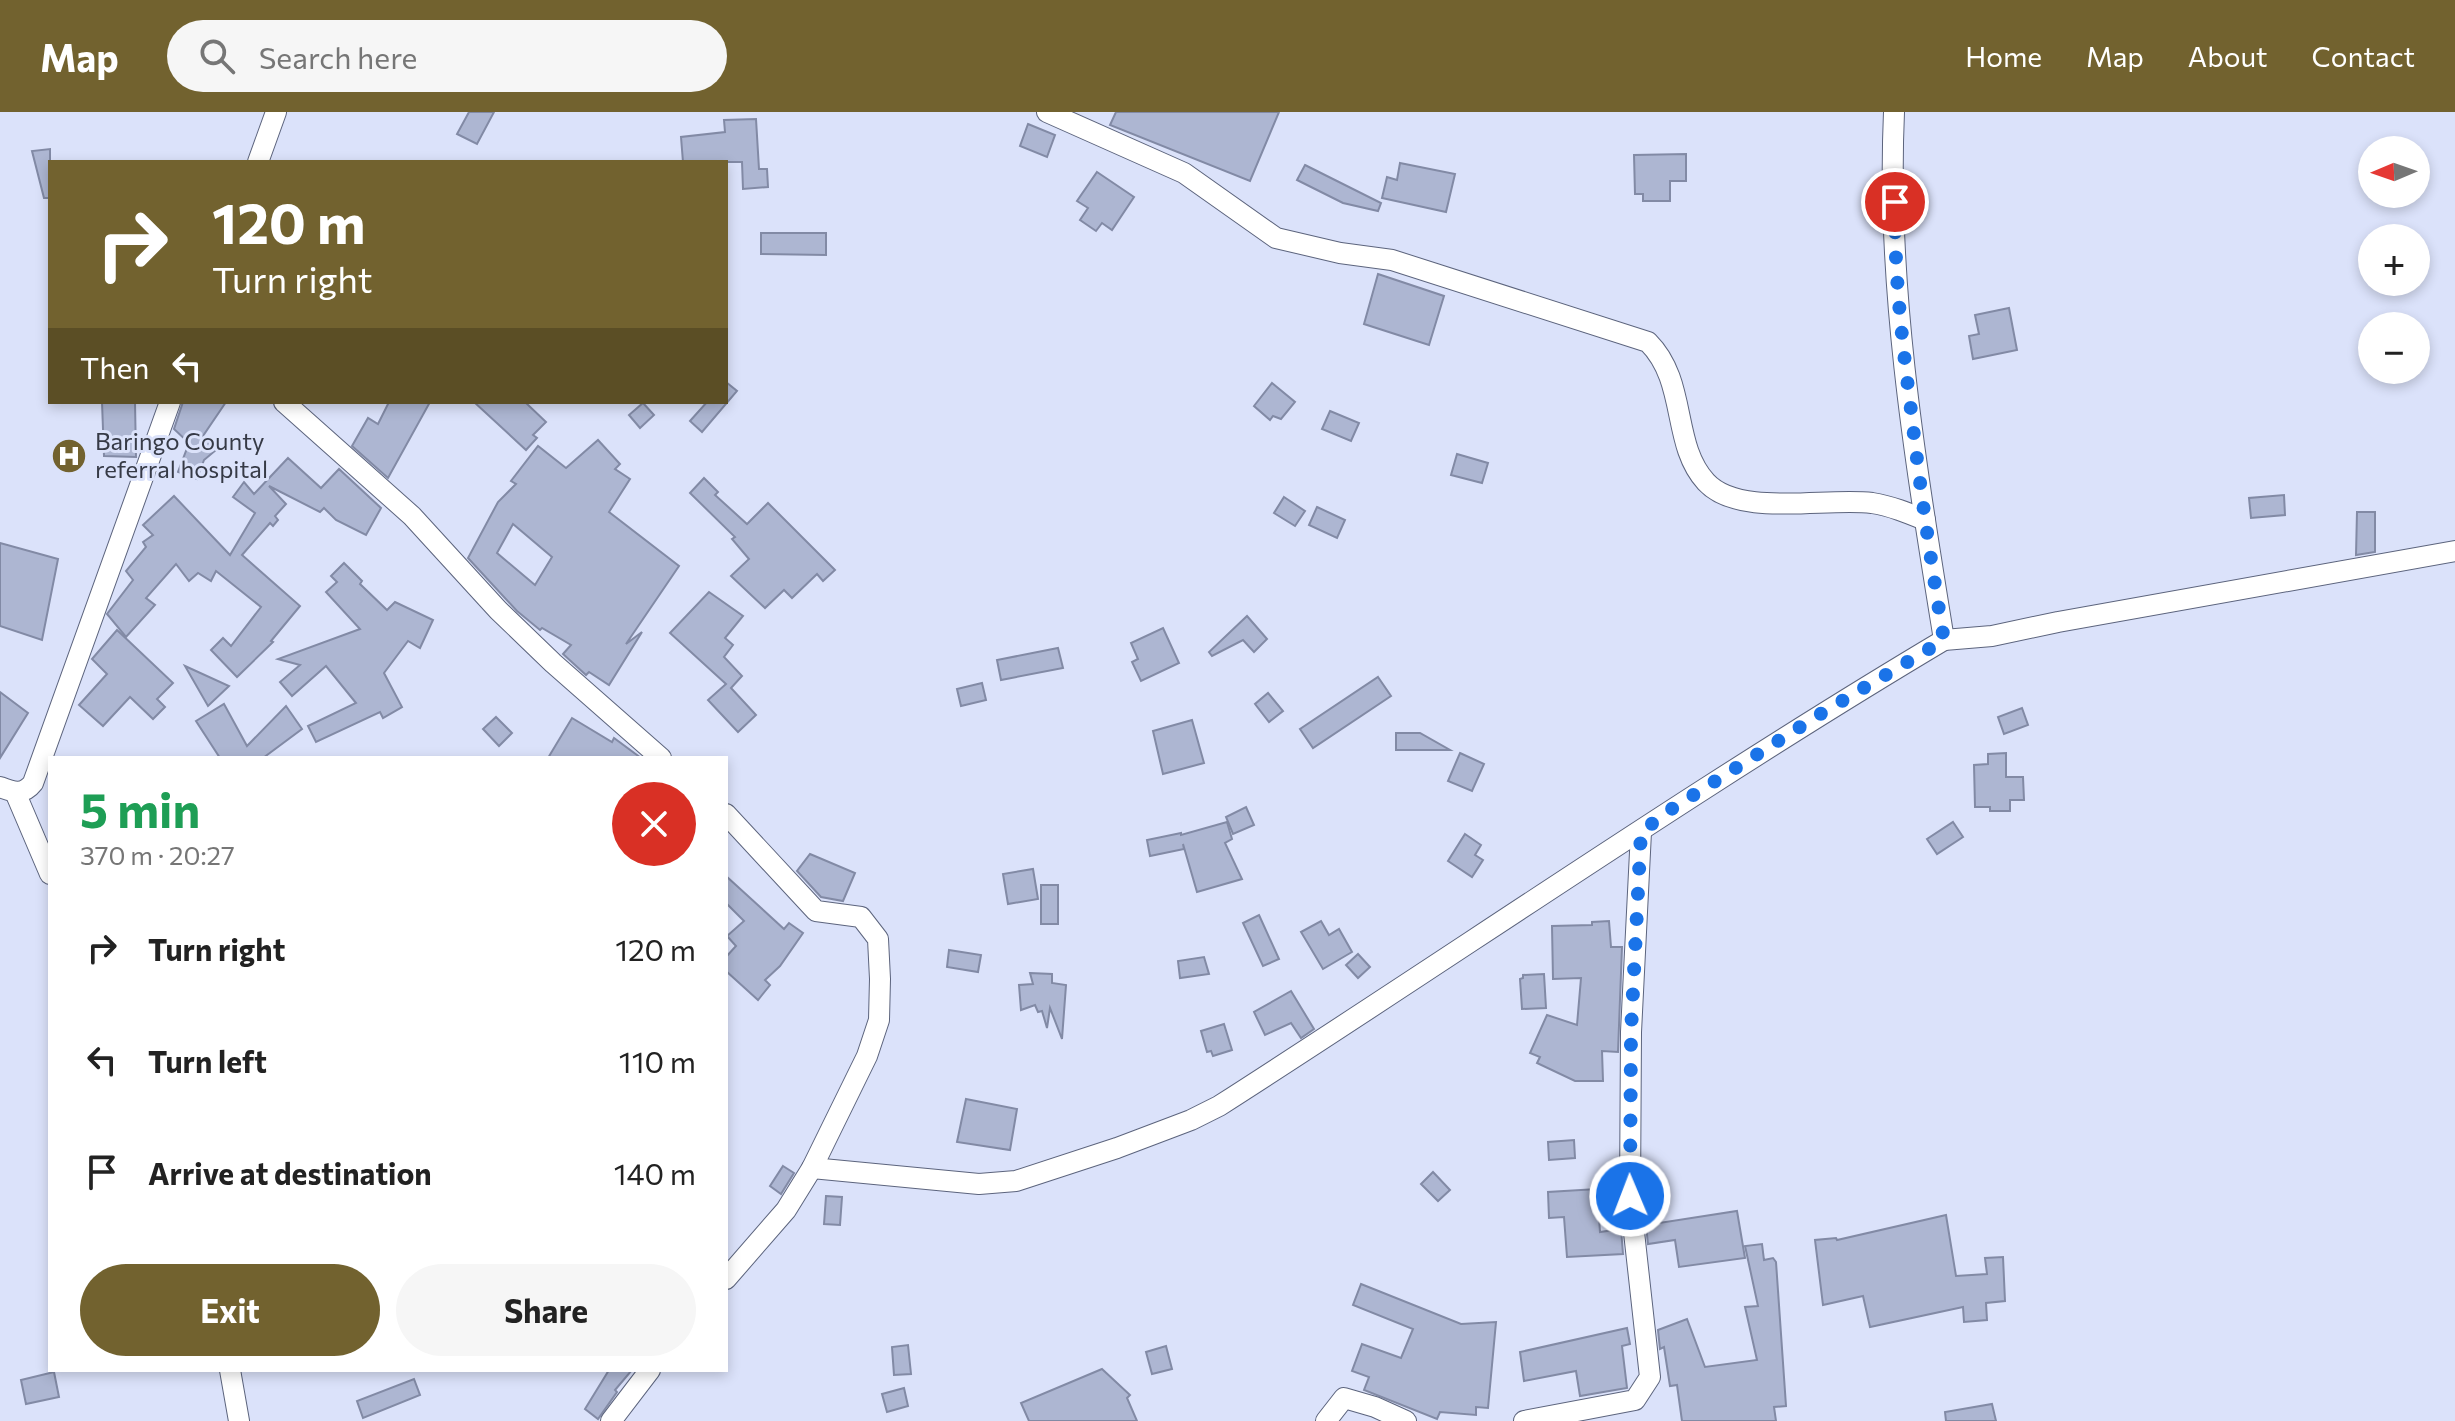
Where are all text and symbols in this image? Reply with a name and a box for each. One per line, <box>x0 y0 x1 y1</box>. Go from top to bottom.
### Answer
search box <box>167 20 727 92</box>
text: Map <box>40 33 119 80</box>
icon: search <box>195 34 239 78</box>
text: Search here <box>259 38 417 75</box>
text: Home <box>1965 39 2042 73</box>
text: Map <box>2086 39 2144 73</box>
text: About <box>2188 39 2268 73</box>
text: Contact <box>2312 39 2415 73</box>
north arrow <box>2358 136 2430 208</box>
map controls <box>2358 136 2430 384</box>
pin <box>1861 168 1929 236</box>
icon: arrive <box>1873 180 1917 224</box>
text: 120 m <box>212 187 366 256</box>
icon: right <box>80 192 184 296</box>
button: + <box>2358 224 2430 296</box>
text: Turn right <box>212 256 373 300</box>
button: − <box>2358 312 2430 384</box>
icon: left <box>165 344 209 388</box>
text: Then <box>80 348 149 385</box>
place label: Baringo County referral hospital <box>95 426 268 483</box>
hospital icon: Baringo County referral hospital <box>50 437 88 475</box>
text: 5 min <box>80 779 200 838</box>
button: close <box>612 782 696 866</box>
text: 370 m · 20:27 <box>80 839 235 870</box>
icon: right <box>80 926 124 970</box>
text: Turn right <box>148 930 285 967</box>
text: 120 m <box>615 930 696 967</box>
icon: left <box>80 1038 124 1082</box>
text: Turn left <box>148 1042 267 1079</box>
text: 110 m <box>619 1042 696 1079</box>
icon: arrive <box>80 1150 124 1194</box>
text: Arrive at destination <box>148 1154 432 1191</box>
text: 140 m <box>614 1154 696 1191</box>
position arrow <box>1588 1154 1672 1238</box>
button: Exit <box>80 1264 380 1356</box>
button: Share <box>396 1264 696 1356</box>

